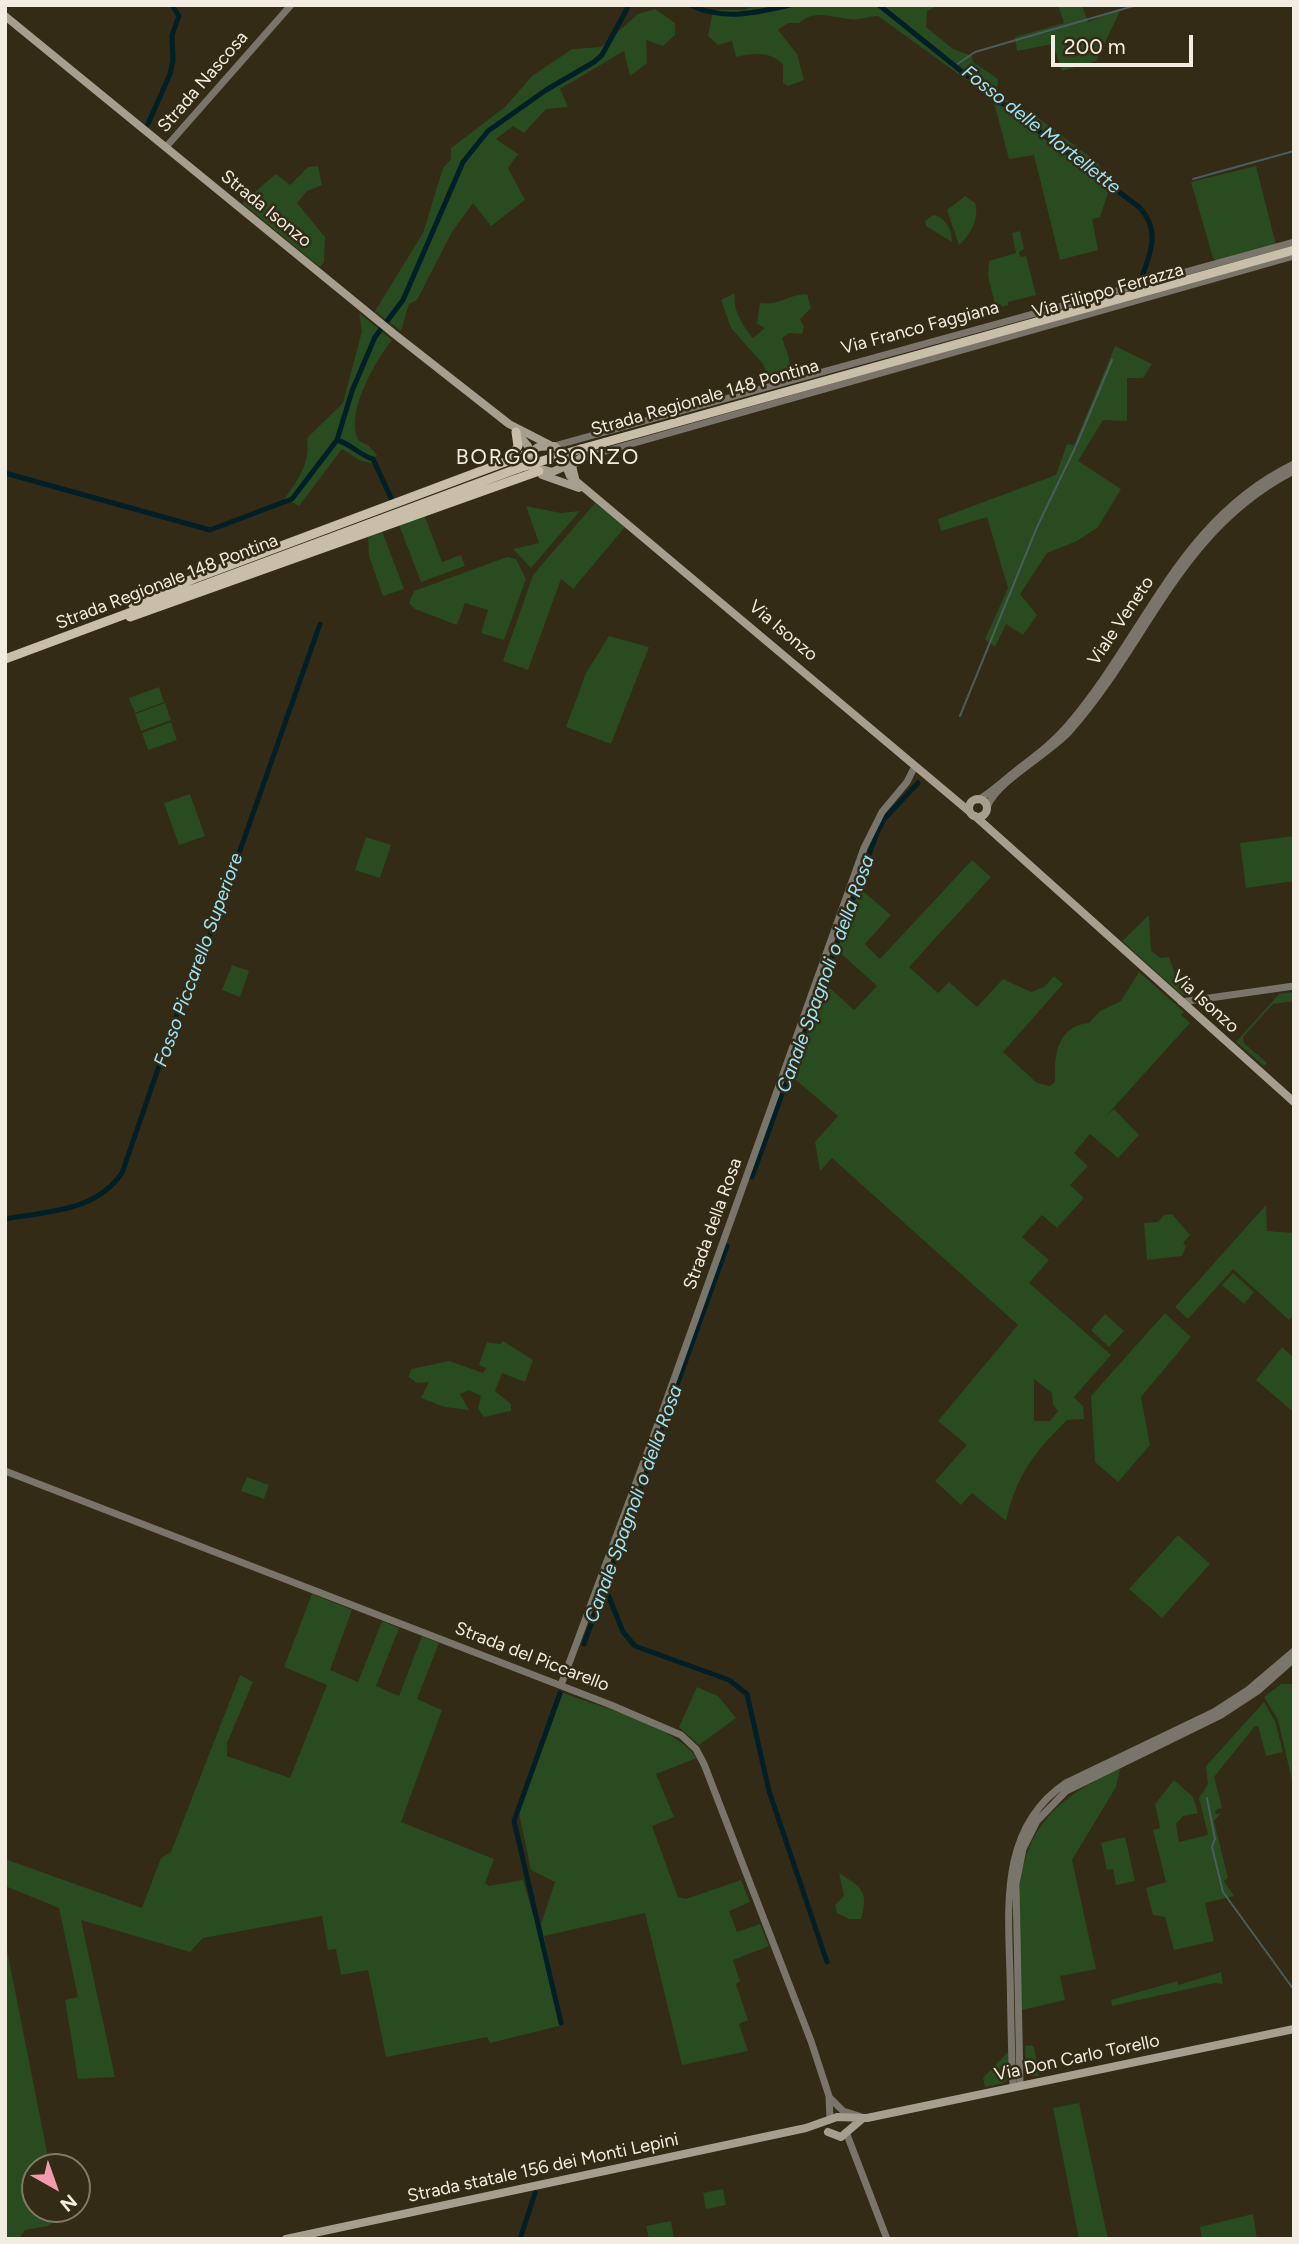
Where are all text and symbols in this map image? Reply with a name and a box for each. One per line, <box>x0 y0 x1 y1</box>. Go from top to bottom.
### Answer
scale bar <box>1054 21 1196 65</box>
street label: Strada Nascosa <box>153 27 253 137</box>
text: 200 m <box>1064 34 1126 59</box>
water label: Fosso delle Mortellette <box>957 61 1125 199</box>
street label: Strada Isonzo <box>216 166 316 252</box>
street label: Via Filippo Ferrazza <box>1030 259 1186 323</box>
street label: Via Franco Faggiana <box>839 297 1001 359</box>
street label: Strada Regionale 148 Pontina <box>589 355 821 441</box>
district label: BORGO ISONZO <box>457 445 639 471</box>
street label: Strada Regionale 148 Pontina <box>53 530 281 634</box>
street label: Viale Veneto <box>1083 572 1159 670</box>
street label: Via Isonzo <box>744 596 822 666</box>
water label: Fosso Piccarello Superiore <box>150 850 248 1070</box>
water label: Canale Spagnoli o della Rosa <box>772 852 880 1096</box>
street label: Via Isonzo <box>1167 966 1243 1038</box>
street label: Strada della Rosa <box>679 1155 747 1293</box>
water label: Canale Spagnoli o della Rosa <box>580 1382 688 1626</box>
street label: Strada del Piccarello <box>452 1618 612 1696</box>
street label: Via Don Carlo Torello <box>992 2030 1162 2086</box>
street label: Strada statale 156 dei Monti Lepini <box>405 2129 681 2207</box>
north arrow <box>21 2153 91 2223</box>
text: N <box>56 2189 82 2216</box>

